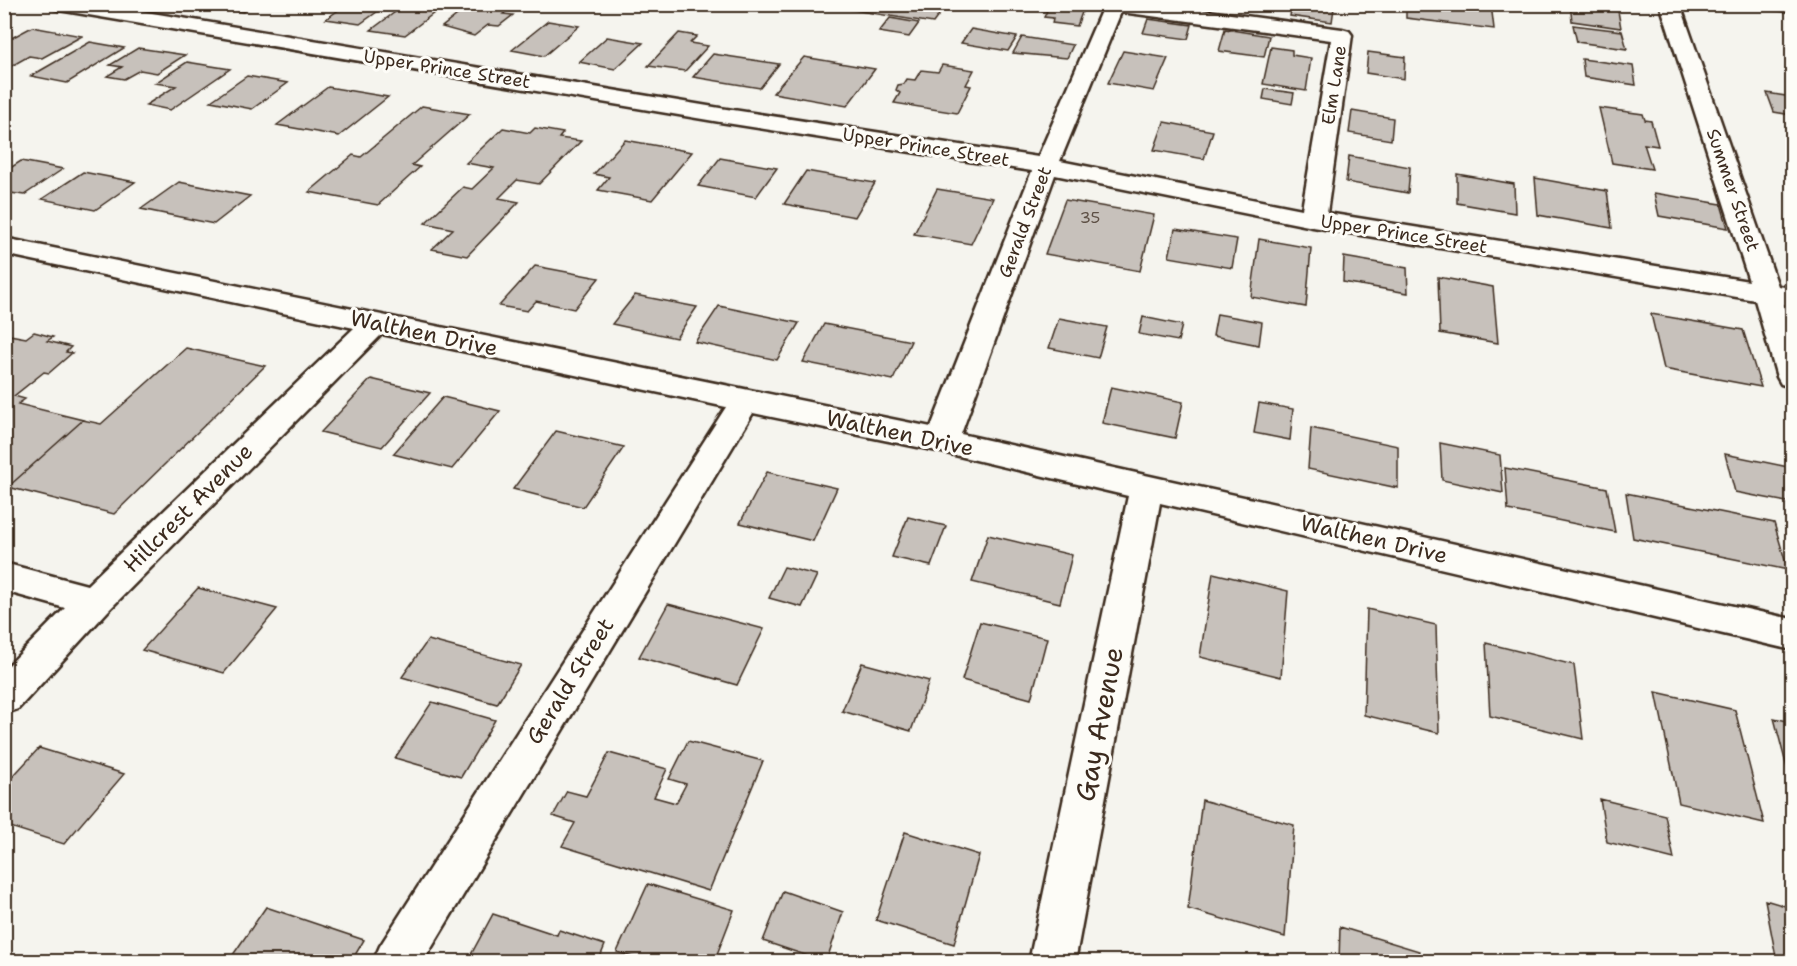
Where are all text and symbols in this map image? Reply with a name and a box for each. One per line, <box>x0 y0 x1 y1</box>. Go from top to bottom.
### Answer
street label: Upper Prince Street <box>362 44 532 94</box>
street label: Elm Lane <box>1316 44 1352 126</box>
street label: Upper Prince Street <box>841 122 1011 172</box>
street label: Summer Street <box>1701 125 1765 255</box>
street label: Gerald Street <box>993 163 1057 281</box>
house number: 35 <box>1080 207 1100 228</box>
street label: Upper Prince Street <box>1319 209 1489 259</box>
street label: Walthen Drive <box>348 303 500 363</box>
street label: Walthen Drive <box>824 403 976 463</box>
street label: Hillcrest Avenue <box>117 437 259 579</box>
street label: Walthen Drive <box>1298 508 1450 570</box>
street label: Gerald Street <box>520 612 620 750</box>
street label: Gay Avenue <box>1066 644 1132 804</box>

